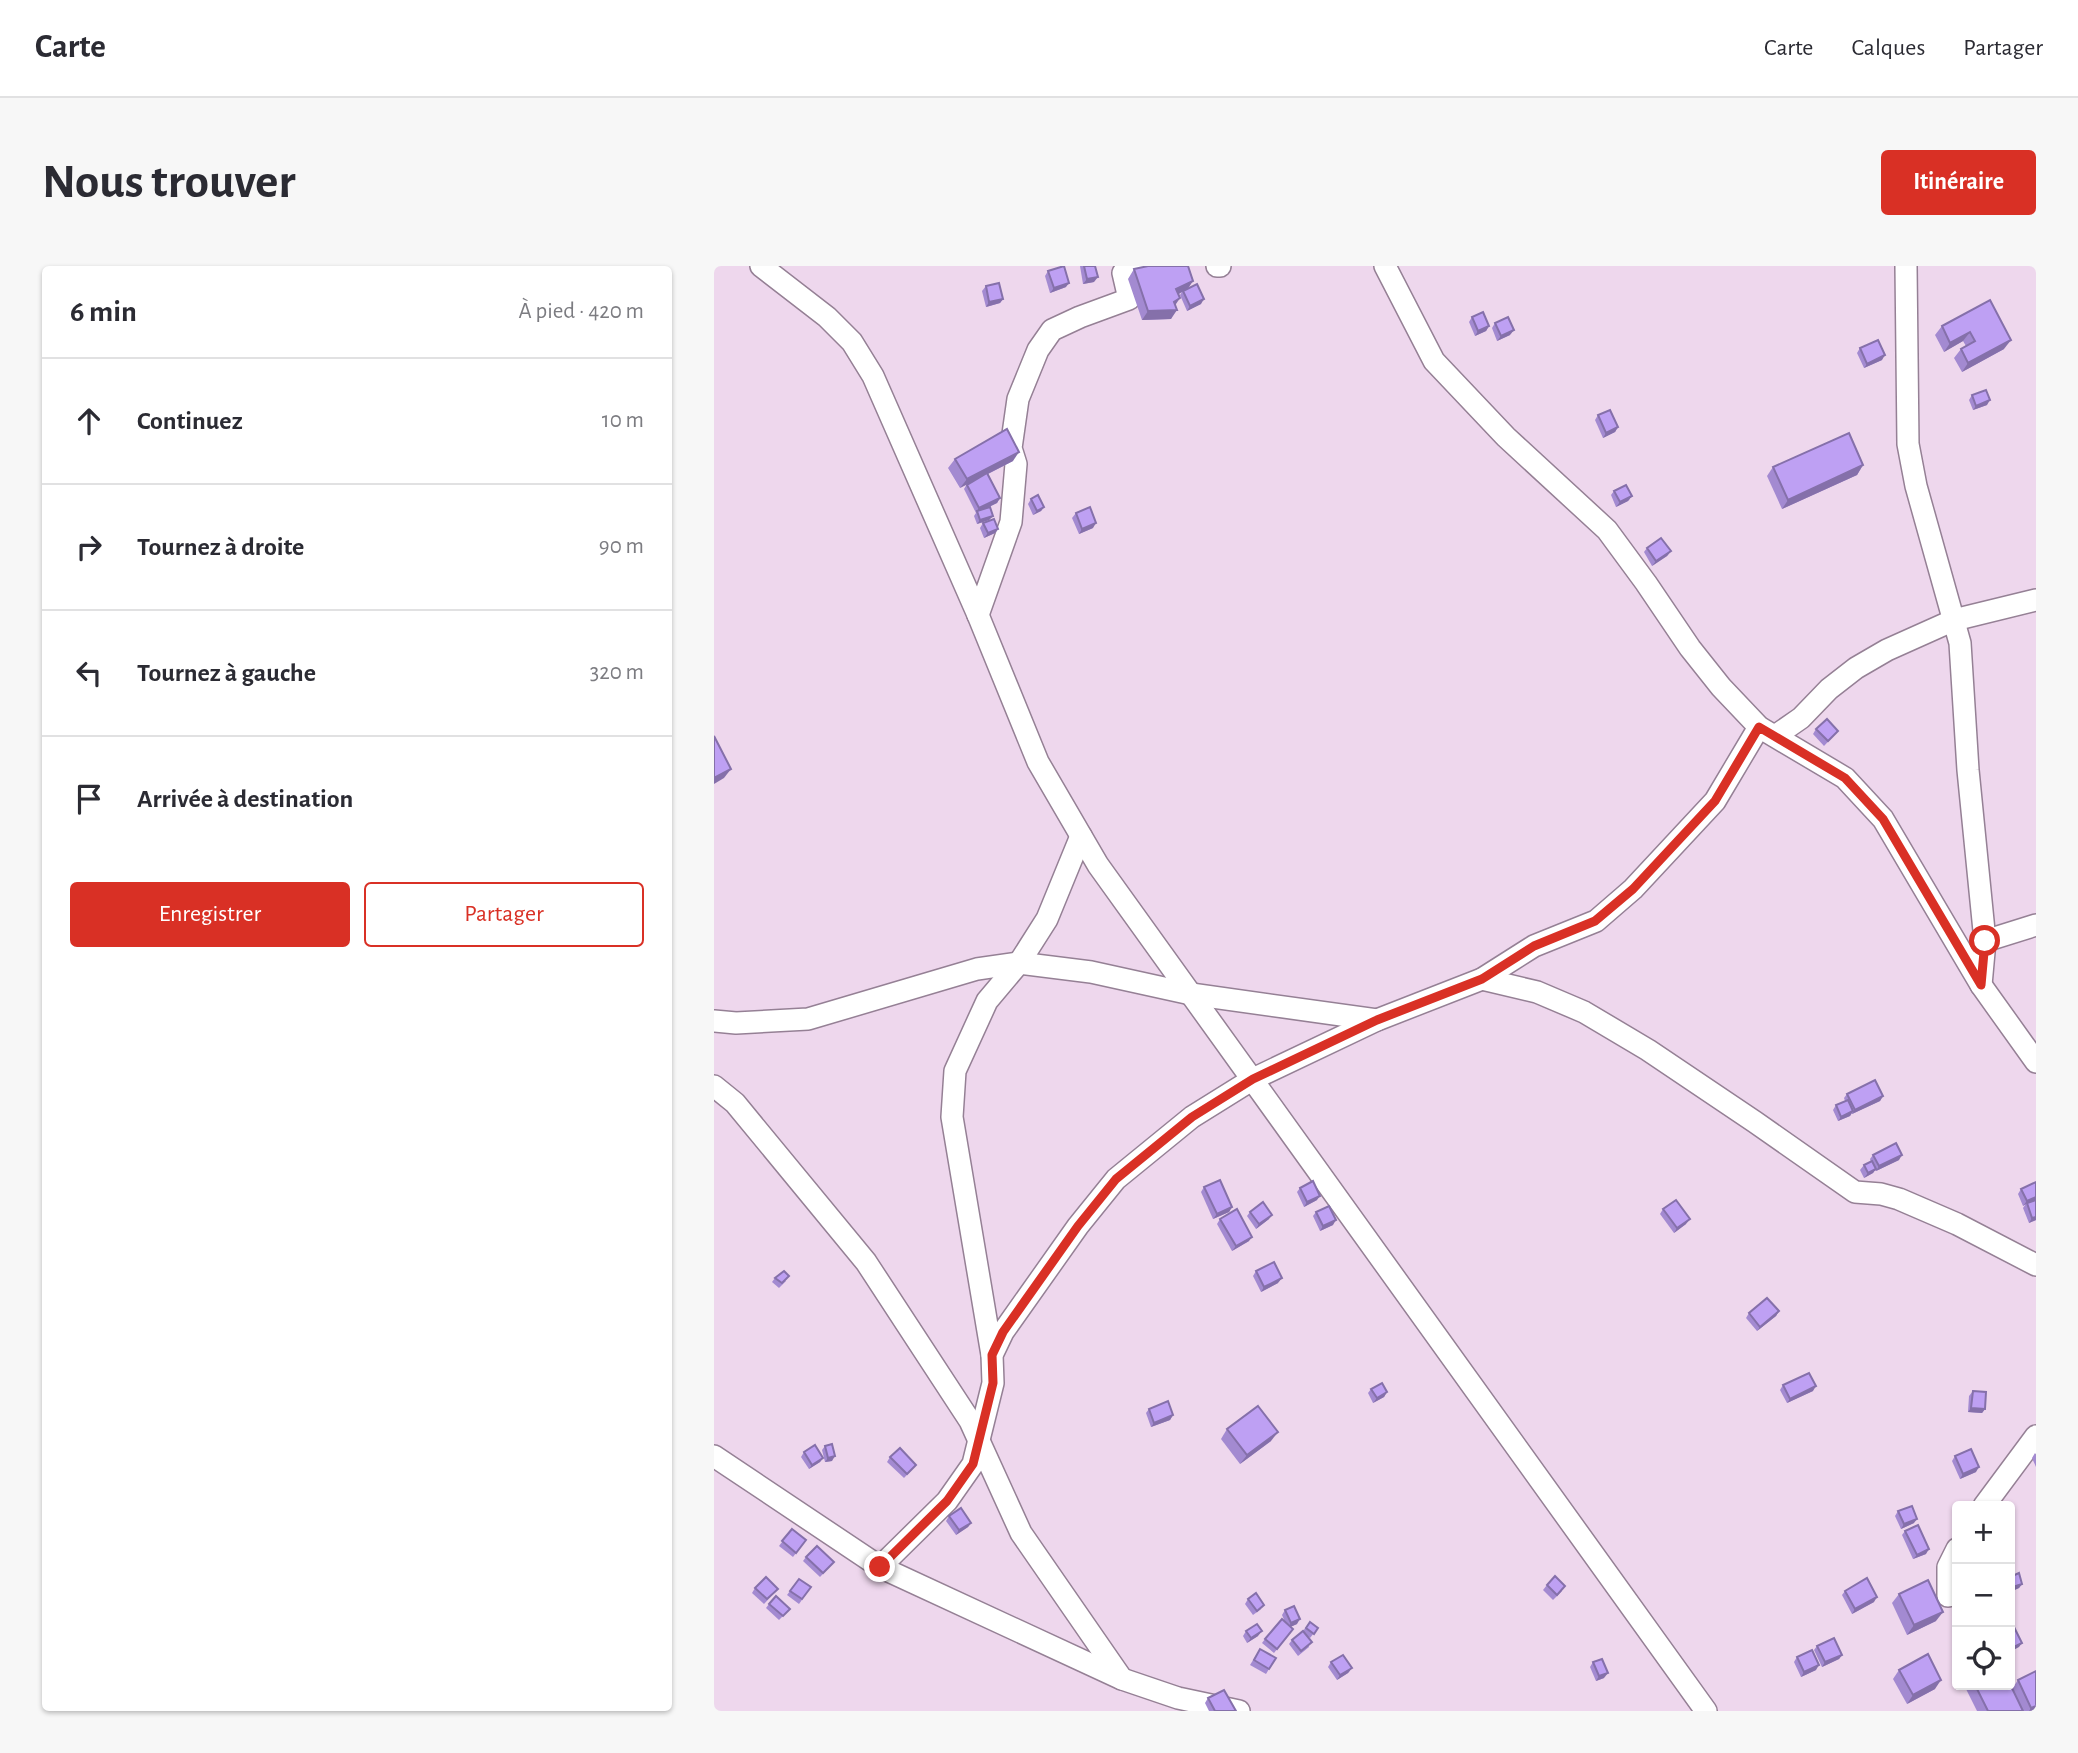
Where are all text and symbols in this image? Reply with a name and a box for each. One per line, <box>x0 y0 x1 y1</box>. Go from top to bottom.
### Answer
text: Carte <box>35 31 106 64</box>
text: Carte <box>1764 36 1813 60</box>
text: Calques <box>1851 36 1925 60</box>
text: Partager <box>1963 36 2043 60</box>
button: Itinéraire <box>1881 150 2036 215</box>
text: Nous trouver <box>42 158 296 207</box>
text: 6 min <box>70 297 137 327</box>
text: À pied · 420 m <box>518 300 644 323</box>
icon: ahead <box>70 402 108 440</box>
text: Continuez <box>137 408 243 434</box>
text: 10 m <box>602 409 644 432</box>
icon: right <box>70 528 108 566</box>
text: Tournez à droite <box>137 534 304 560</box>
text: 90 m <box>599 535 644 558</box>
icon: left <box>70 654 108 692</box>
text: Tournez à gauche <box>137 660 316 686</box>
text: 320 m <box>590 661 644 684</box>
icon: arrive <box>70 780 108 818</box>
text: Arrivée à destination <box>137 786 353 812</box>
button: Enregistrer <box>70 882 350 947</box>
button: Partager <box>364 882 644 947</box>
route start <box>1969 925 2000 956</box>
map controls <box>1952 1501 2015 1690</box>
button: + <box>1952 1501 2015 1564</box>
route end <box>864 1551 895 1582</box>
button: − <box>1952 1564 2015 1627</box>
button: locate <box>1952 1627 2015 1690</box>

